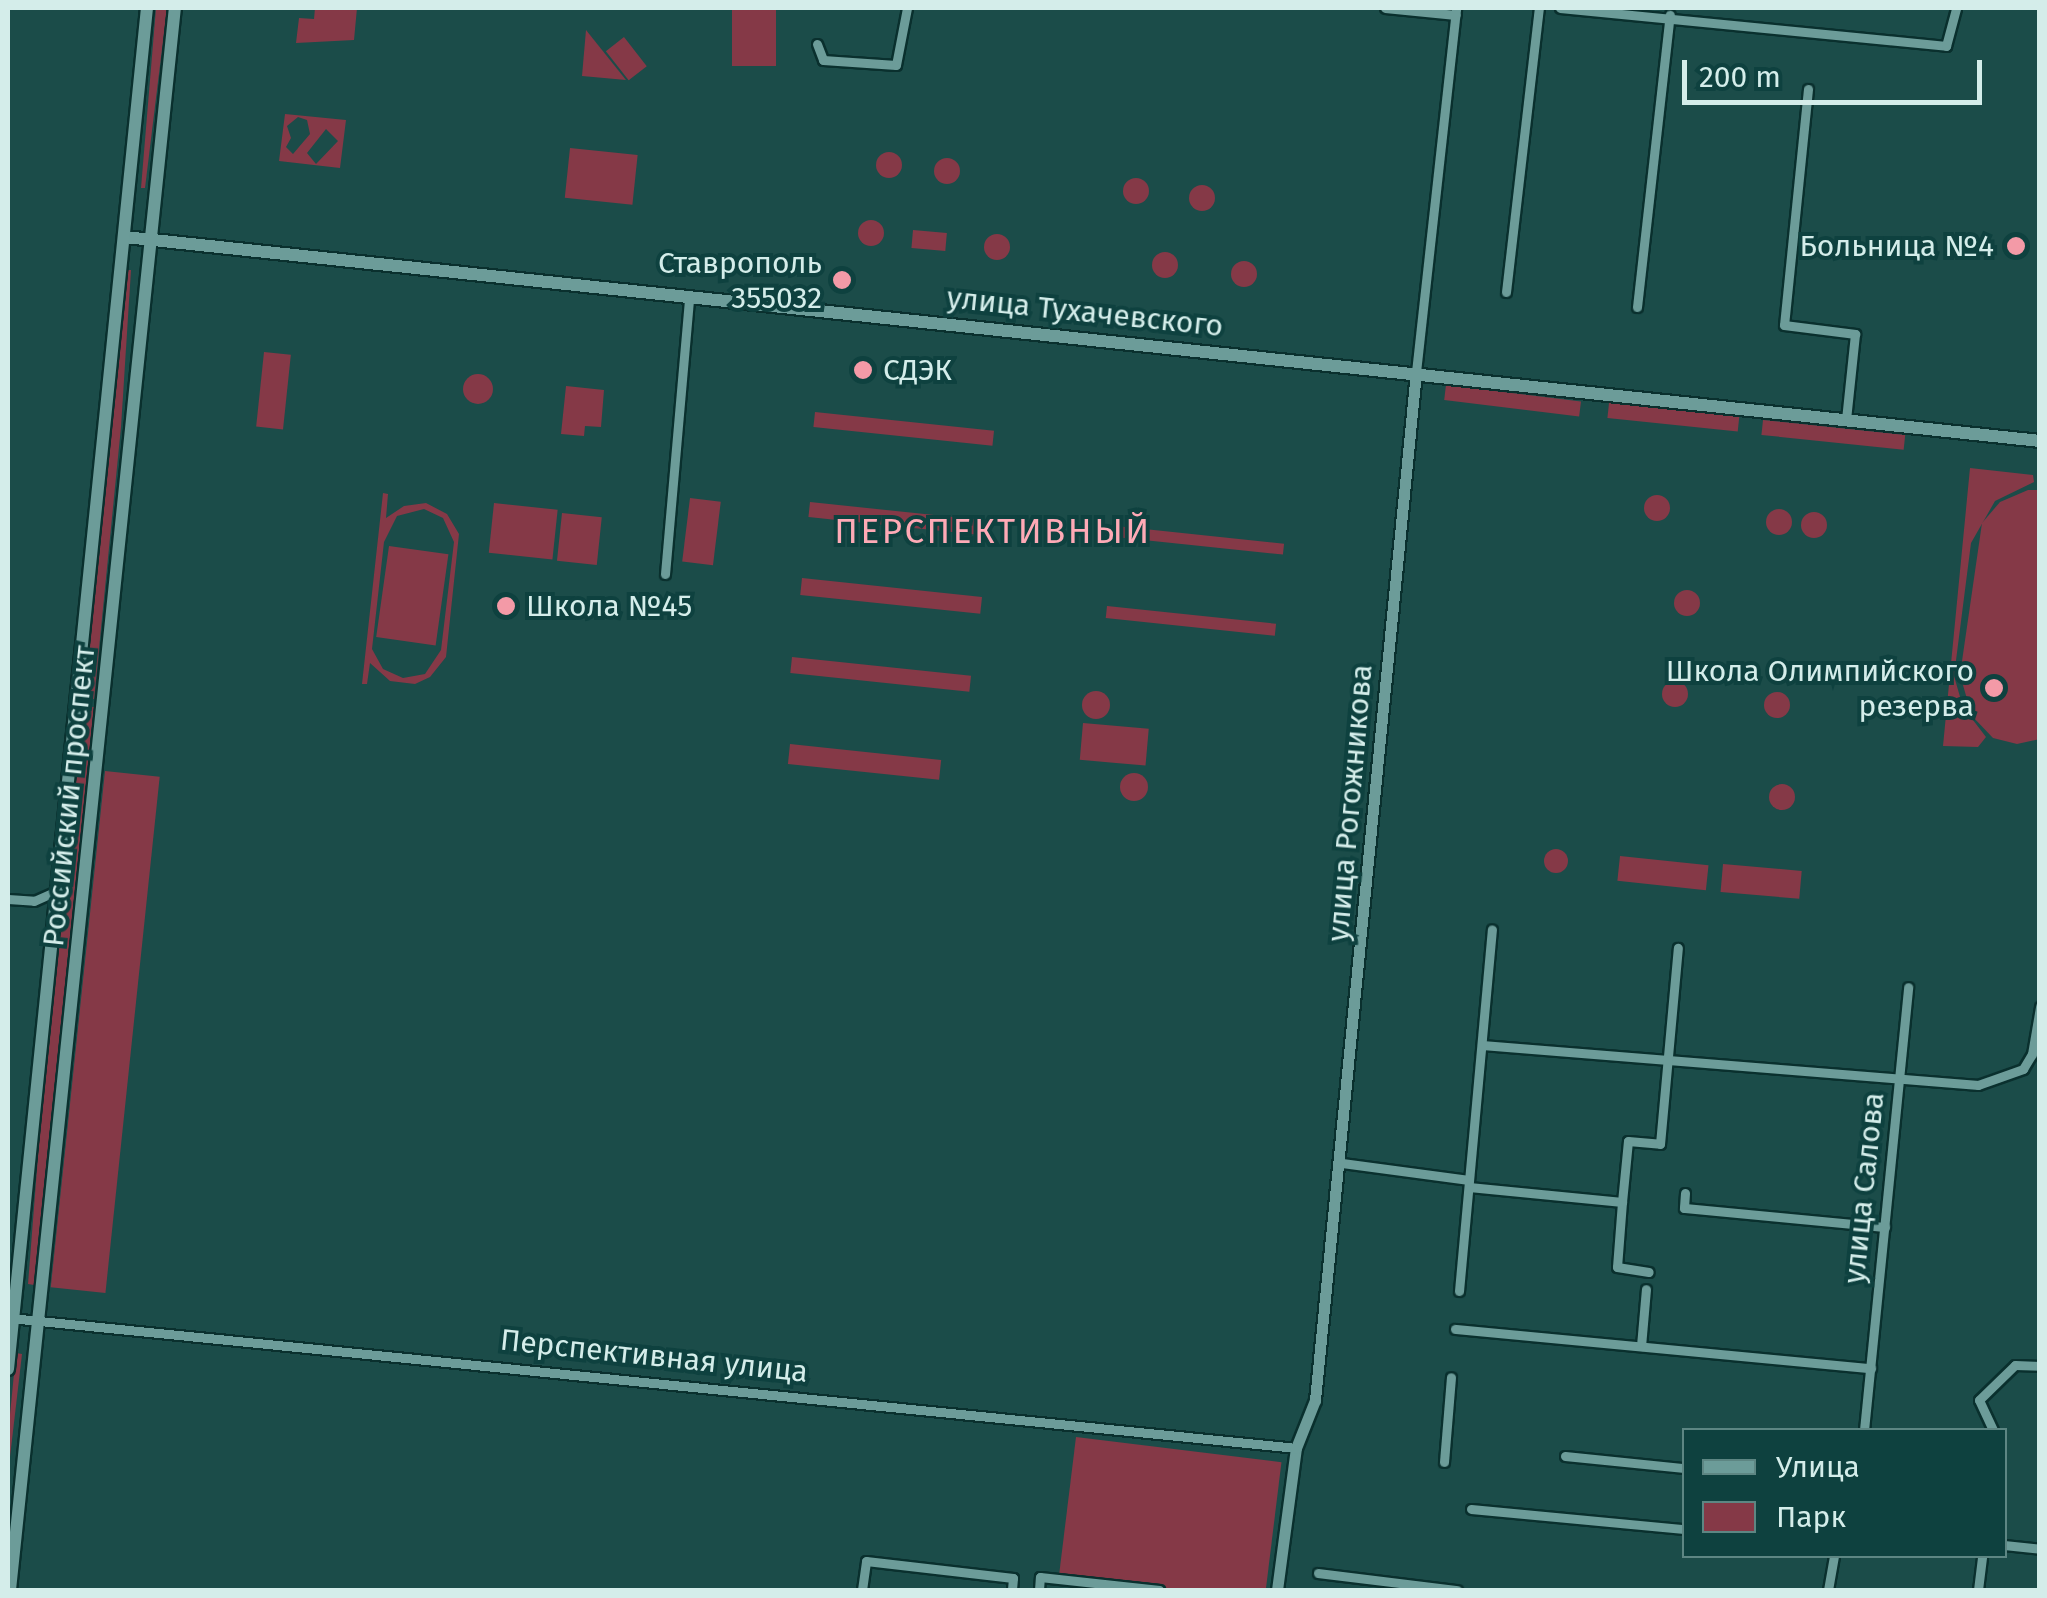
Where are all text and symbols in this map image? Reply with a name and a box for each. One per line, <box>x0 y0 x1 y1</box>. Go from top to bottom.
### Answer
scale bar <box>1687 40 1987 102</box>
text: 200 m <box>1699 59 1781 95</box>
place label: Больница №4 <box>1799 228 1994 264</box>
marker: Больница №4 <box>2003 233 2029 259</box>
place label: Ставрополь 355032 <box>658 245 822 316</box>
marker: Ставрополь 355032 <box>831 269 853 291</box>
street label: улица Тухачевского <box>945 280 1225 344</box>
place label: СДЭК <box>883 352 952 388</box>
marker: СДЭК <box>852 359 874 381</box>
district label: ПЕРСПЕКТИВНЫЙ <box>834 510 1152 552</box>
place label: Школа №45 <box>526 588 692 624</box>
marker: Школа №45 <box>495 595 517 617</box>
street label: Российский проспект <box>35 644 103 948</box>
place label: Школа Олимпийского резерва <box>1666 653 1974 724</box>
street label: улица Рогожникова <box>1320 663 1380 943</box>
marker: Школа Олимпийского резерва <box>1983 677 2005 699</box>
street label: улица Салова <box>1836 1091 1892 1285</box>
street label: Перспективная улица <box>498 1322 810 1390</box>
legend <box>1682 1428 2007 1558</box>
text: Улица <box>1776 1449 1860 1485</box>
text: Парк <box>1776 1499 1846 1535</box>

